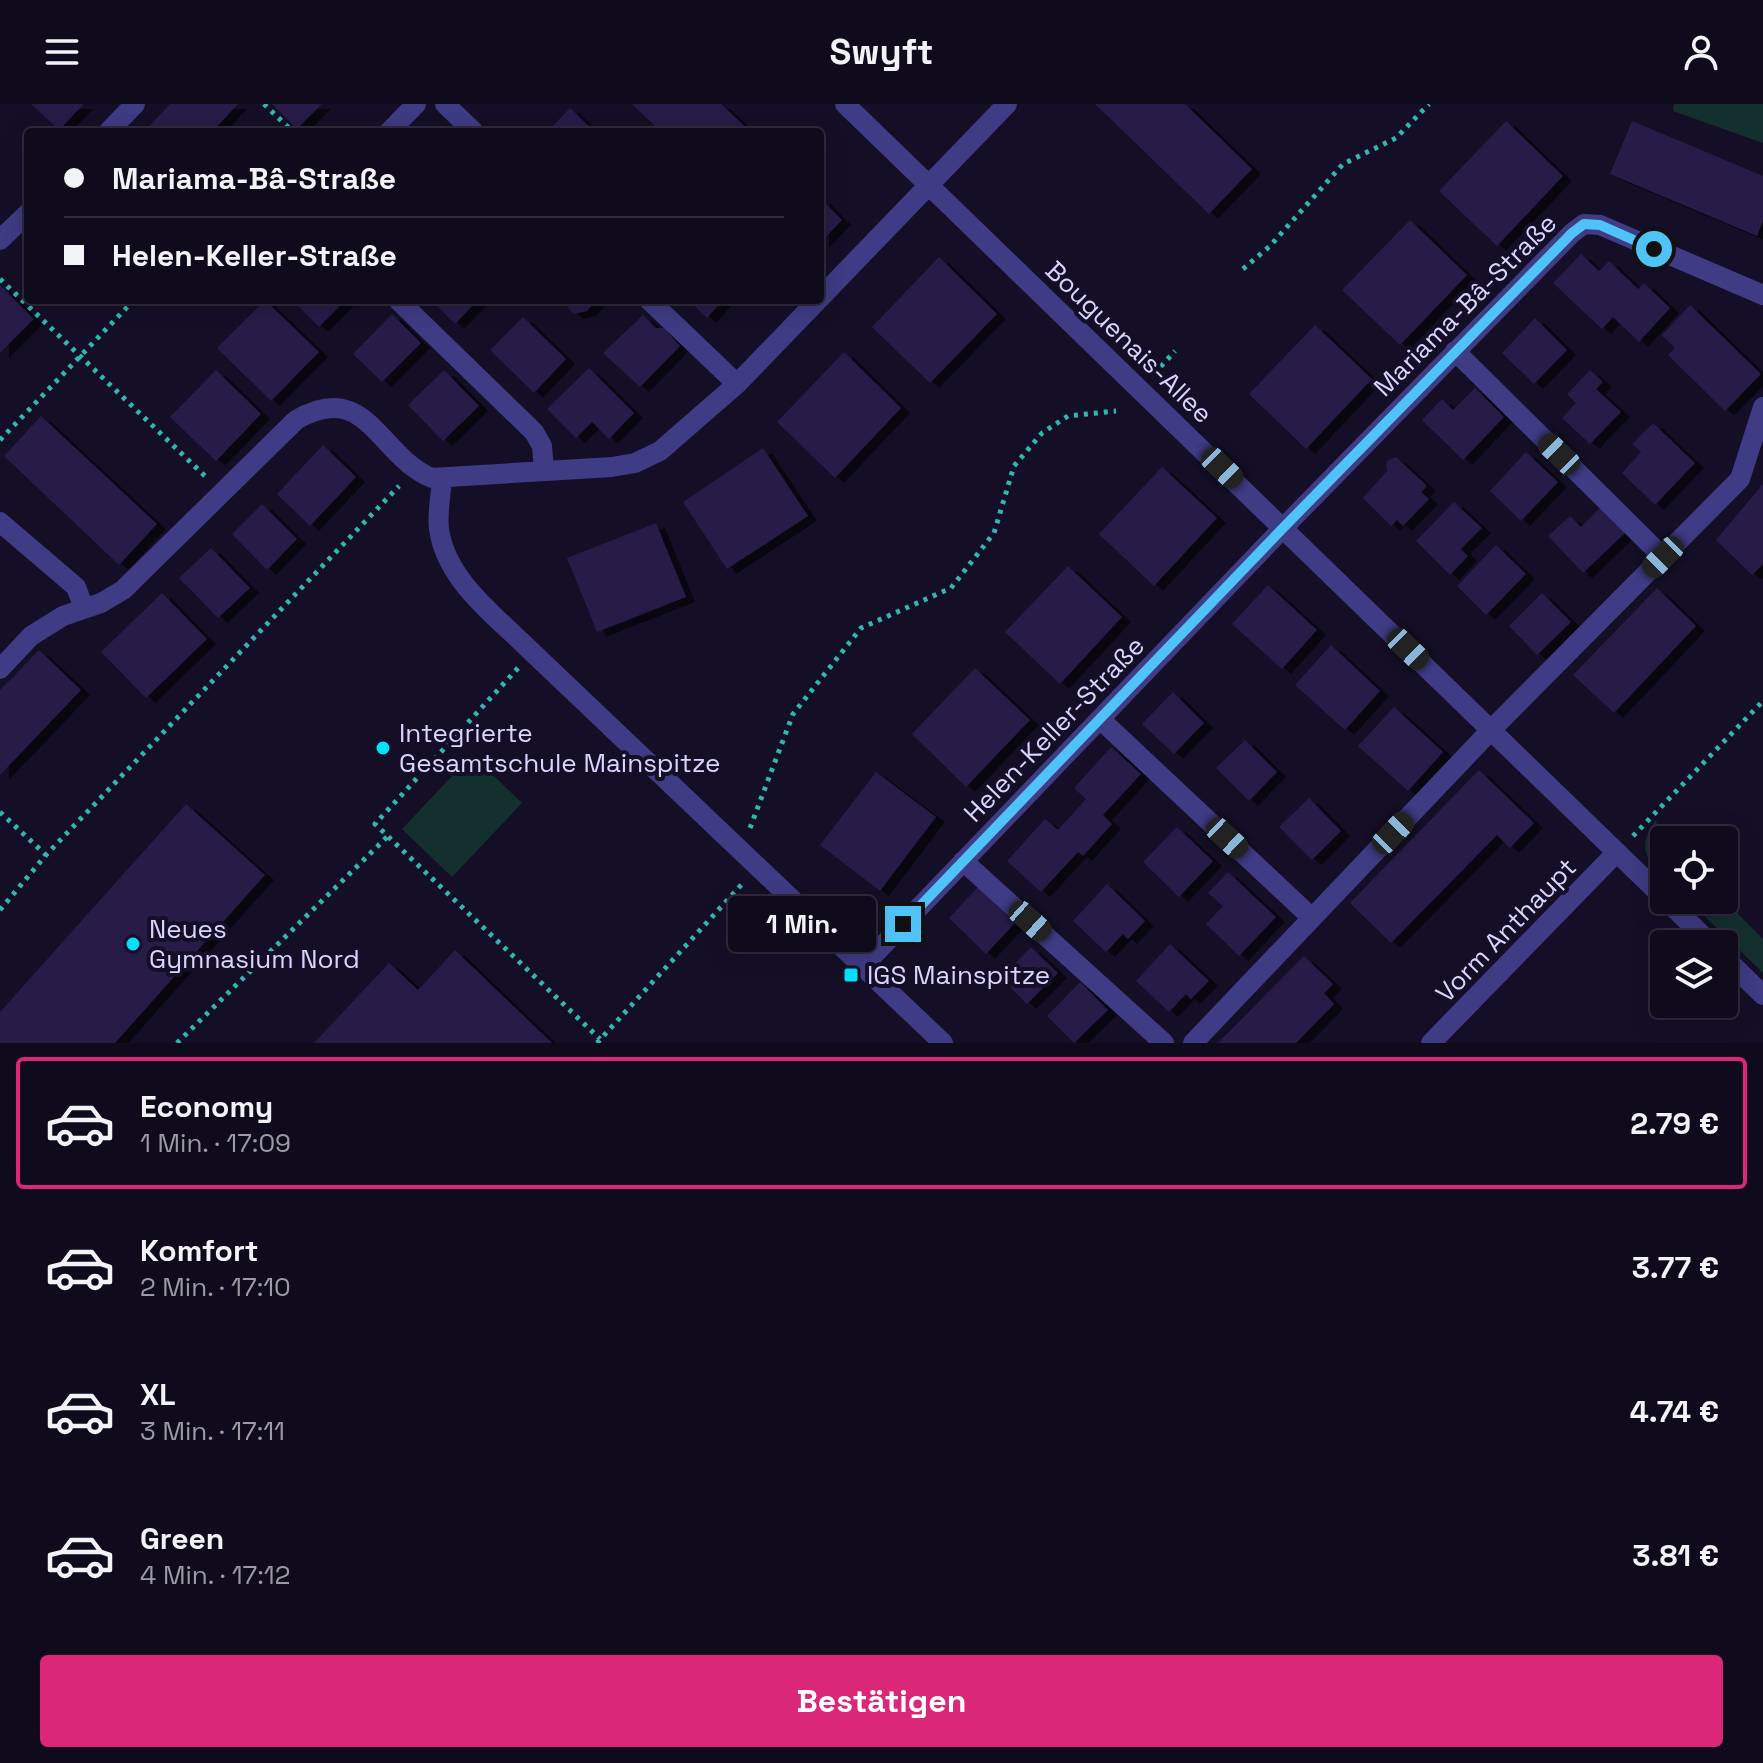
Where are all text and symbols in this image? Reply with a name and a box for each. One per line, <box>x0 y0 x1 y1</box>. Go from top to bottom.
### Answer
text: Swyft <box>830 29 933 75</box>
icon: menu <box>40 30 84 74</box>
icon: person <box>1679 30 1723 74</box>
text: Mariama-Bâ-Straße <box>112 159 396 198</box>
street label: Mariama-Bâ-Straße <box>1366 206 1564 404</box>
route start <box>1636 231 1672 267</box>
text: Helen-Keller-Straße <box>112 236 397 275</box>
street label: Bouguenais-Allee <box>1038 254 1220 430</box>
car <box>1533 429 1585 479</box>
car <box>1196 443 1248 493</box>
car <box>1638 532 1688 582</box>
car <box>1382 624 1434 674</box>
street label: Helen-Keller-Straße <box>956 629 1152 829</box>
place label: Integrierte Gesamtschule Mainspitze <box>399 716 720 780</box>
marker: Integrierte Gesamtschule Mainspitze <box>374 739 392 757</box>
car <box>1368 807 1418 859</box>
car <box>1201 813 1253 863</box>
map controls <box>1650 826 1738 1018</box>
button: locate <box>1650 826 1738 914</box>
street label: Vorm Anthaupt <box>1428 850 1584 1010</box>
callout: 1 Min. <box>727 896 875 952</box>
car <box>1004 896 1056 946</box>
route end <box>885 906 921 942</box>
text: 1 Min. <box>766 907 838 941</box>
place label: Neues Gymnasium Nord <box>149 912 360 976</box>
button: layers <box>1650 930 1738 1018</box>
marker: Neues Gymnasium Nord <box>124 935 142 953</box>
place label: IGS Mainspitze <box>867 958 1050 992</box>
marker: IGS Mainspitze <box>842 966 860 984</box>
icon: car <box>44 1087 116 1159</box>
text: Economy <box>140 1087 273 1126</box>
text: 2.79 € <box>1630 1104 1719 1143</box>
text: 1 Min. · 17:09 <box>140 1126 291 1160</box>
icon: car <box>44 1231 116 1303</box>
text: Komfort <box>140 1231 258 1270</box>
text: 3.77 € <box>1632 1248 1719 1287</box>
text: 2 Min. · 17:10 <box>140 1270 291 1304</box>
icon: car <box>44 1375 116 1447</box>
text: XL <box>140 1375 176 1414</box>
text: 4.74 € <box>1630 1392 1719 1431</box>
text: 3 Min. · 17:11 <box>140 1414 285 1448</box>
icon: car <box>44 1519 116 1591</box>
text: Green <box>140 1519 224 1558</box>
text: 3.81 € <box>1632 1536 1719 1575</box>
text: 4 Min. · 17:12 <box>140 1558 290 1592</box>
button: Bestätigen <box>40 1655 1723 1747</box>

